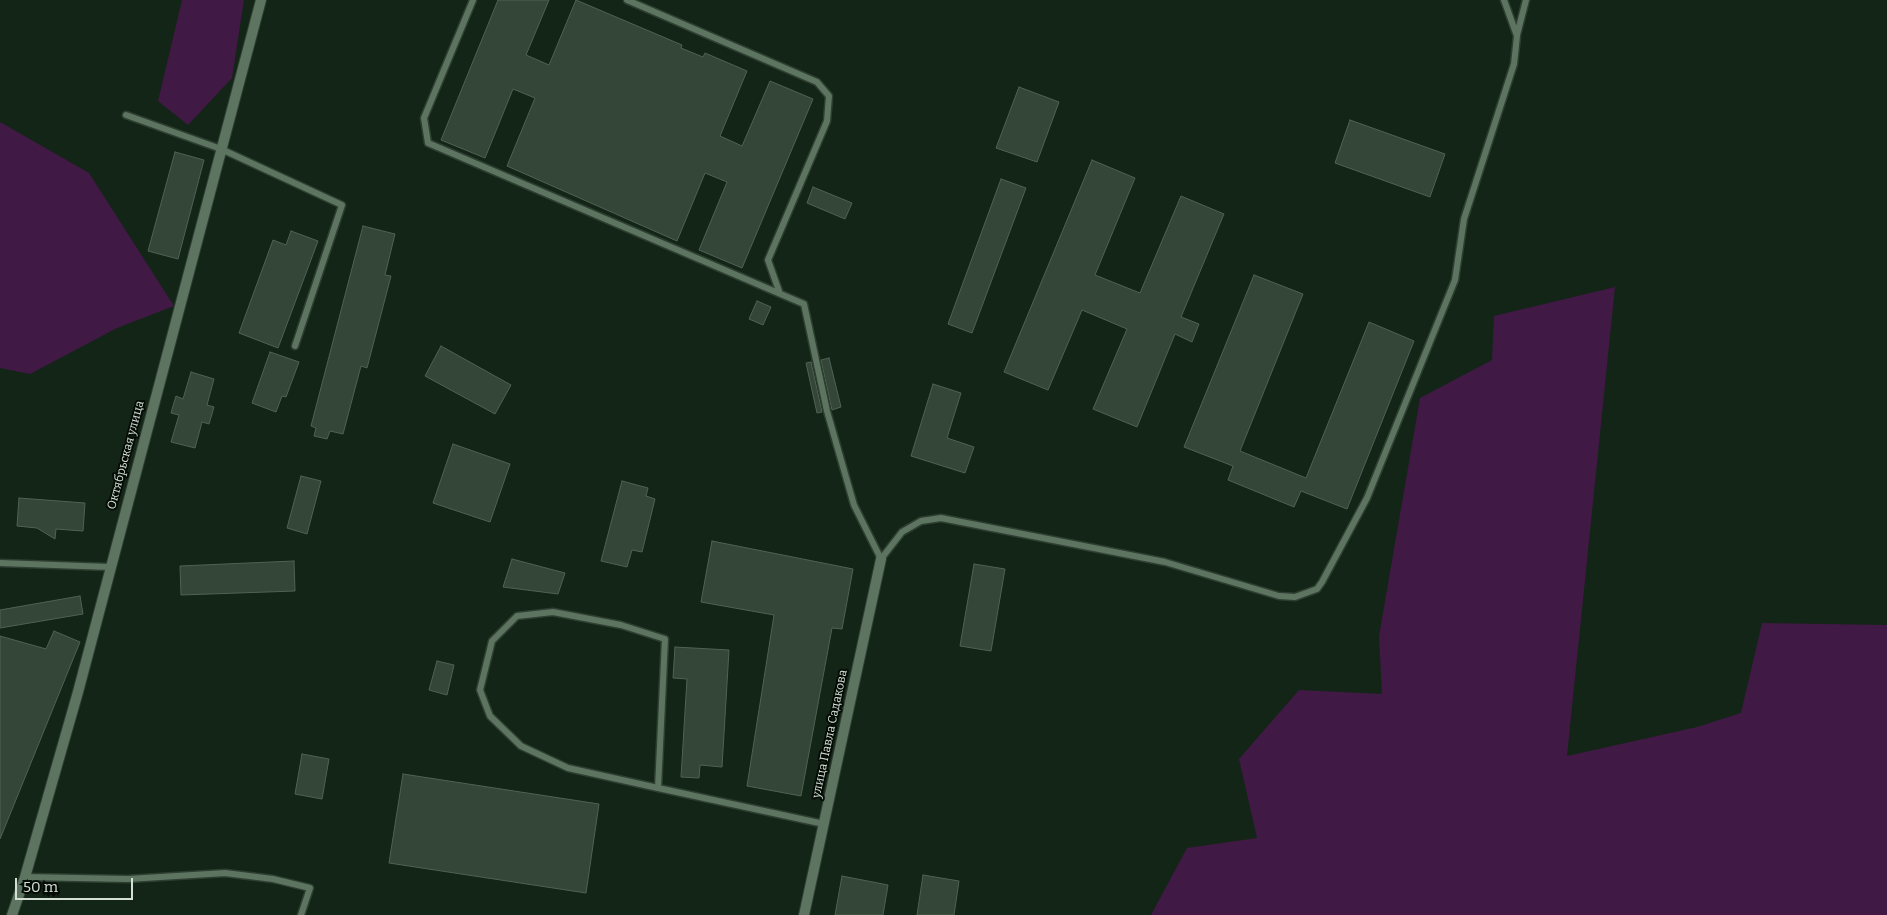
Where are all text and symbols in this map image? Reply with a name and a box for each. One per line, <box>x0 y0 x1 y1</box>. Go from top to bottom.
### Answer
street label: Октябрьская улица <box>105 399 147 511</box>
street label: улица Павла Садакова <box>809 668 851 800</box>
scale bar <box>18 868 135 900</box>
text: 50 m <box>23 878 58 896</box>

